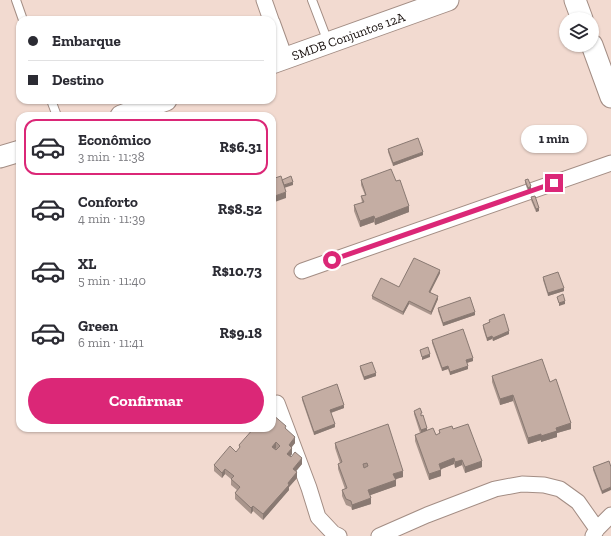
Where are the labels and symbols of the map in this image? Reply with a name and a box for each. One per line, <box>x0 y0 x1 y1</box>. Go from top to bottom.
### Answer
street label: SMDB Conjuntos 12A <box>290 8 407 63</box>
callout: 1 min <box>521 125 587 153</box>
route end <box>545 174 563 192</box>
route start <box>323 251 341 269</box>

